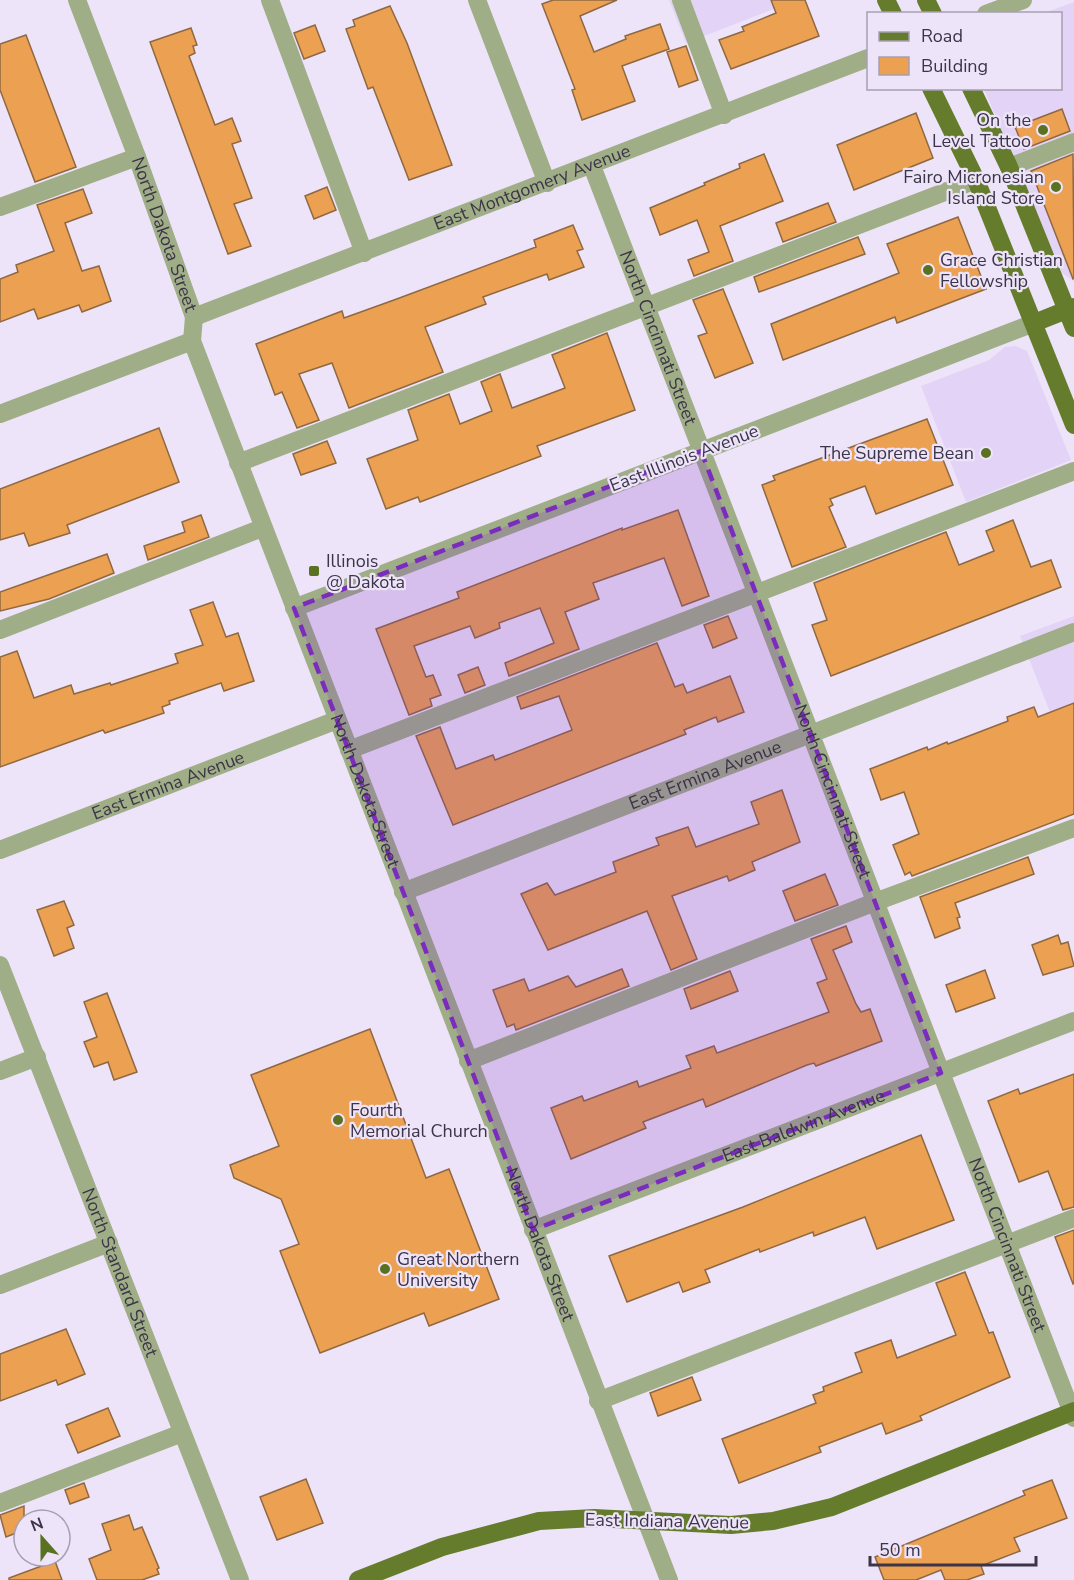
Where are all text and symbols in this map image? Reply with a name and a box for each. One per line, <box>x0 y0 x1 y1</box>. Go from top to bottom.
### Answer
legend <box>867 12 1062 90</box>
text: Road <box>921 24 963 48</box>
text: Building <box>921 54 988 78</box>
place label: On the Level Tattoo <box>932 108 1031 153</box>
marker: On the Level Tattoo <box>1036 123 1050 137</box>
street label: East Montgomery Avenue <box>430 138 634 236</box>
street label: North Dakota Street <box>126 153 203 315</box>
place label: Fairo Micronesian Island Store <box>903 165 1044 210</box>
marker: Fairo Micronesian Island Store <box>1049 180 1063 194</box>
street label: North Cincinnati Street <box>614 247 703 429</box>
place label: Grace Christian Fellowship <box>940 248 1063 293</box>
marker: Grace Christian Fellowship <box>921 263 935 277</box>
street label: East Illinois Avenue <box>606 419 762 497</box>
place label: The Supreme Bean <box>820 441 974 465</box>
marker: The Supreme Bean <box>979 446 993 460</box>
place label: Illinois @ Dakota <box>326 549 405 594</box>
marker: Illinois @ Dakota <box>307 564 321 578</box>
street label: North Cincinnati Street <box>788 701 877 882</box>
street label: North Dakota Street <box>325 711 406 872</box>
street label: East Ermina Avenue <box>625 735 785 815</box>
street label: East Ermina Avenue <box>88 745 248 826</box>
street label: East Baldwin Avenue <box>719 1083 888 1168</box>
place label: Fourth Memorial Church <box>350 1098 488 1143</box>
marker: Fourth Memorial Church <box>331 1113 345 1127</box>
street label: North Cincinnati Street <box>963 1154 1052 1336</box>
street label: North Dakota Street <box>499 1164 580 1325</box>
street label: North Standard Street <box>76 1185 164 1361</box>
place label: Great Northern University <box>397 1247 519 1292</box>
marker: Great Northern University <box>378 1262 392 1276</box>
north arrow <box>12 1508 72 1568</box>
street label: East Indiana Avenue <box>585 1508 749 1534</box>
text: N <box>27 1513 47 1537</box>
scale bar <box>870 1529 1036 1567</box>
text: 50 m <box>879 1538 921 1562</box>

